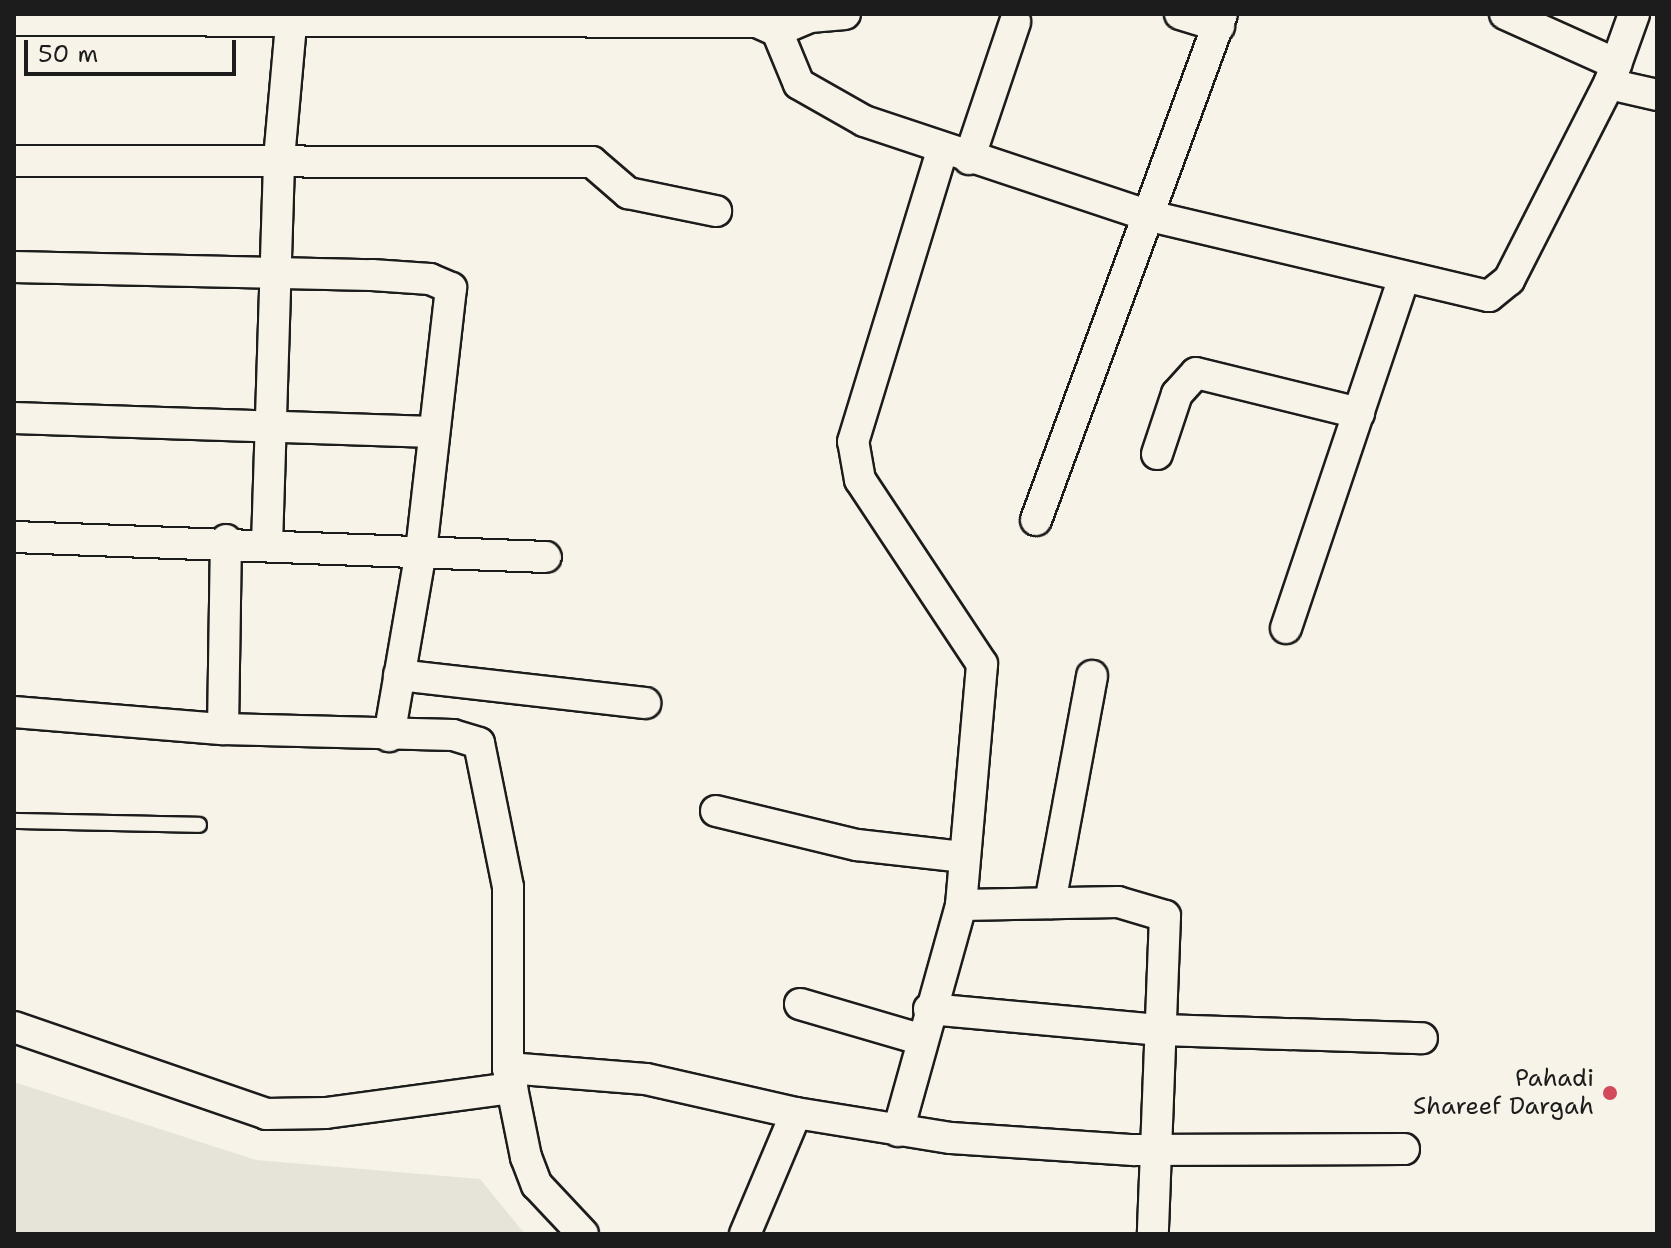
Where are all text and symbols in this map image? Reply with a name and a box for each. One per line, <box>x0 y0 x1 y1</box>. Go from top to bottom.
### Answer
scale bar <box>28 24 240 74</box>
text: 50 m <box>38 38 98 70</box>
place label: Pahadi Shareef Dargah <box>1413 1065 1594 1121</box>
marker: Pahadi Shareef Dargah <box>1601 1084 1619 1102</box>

